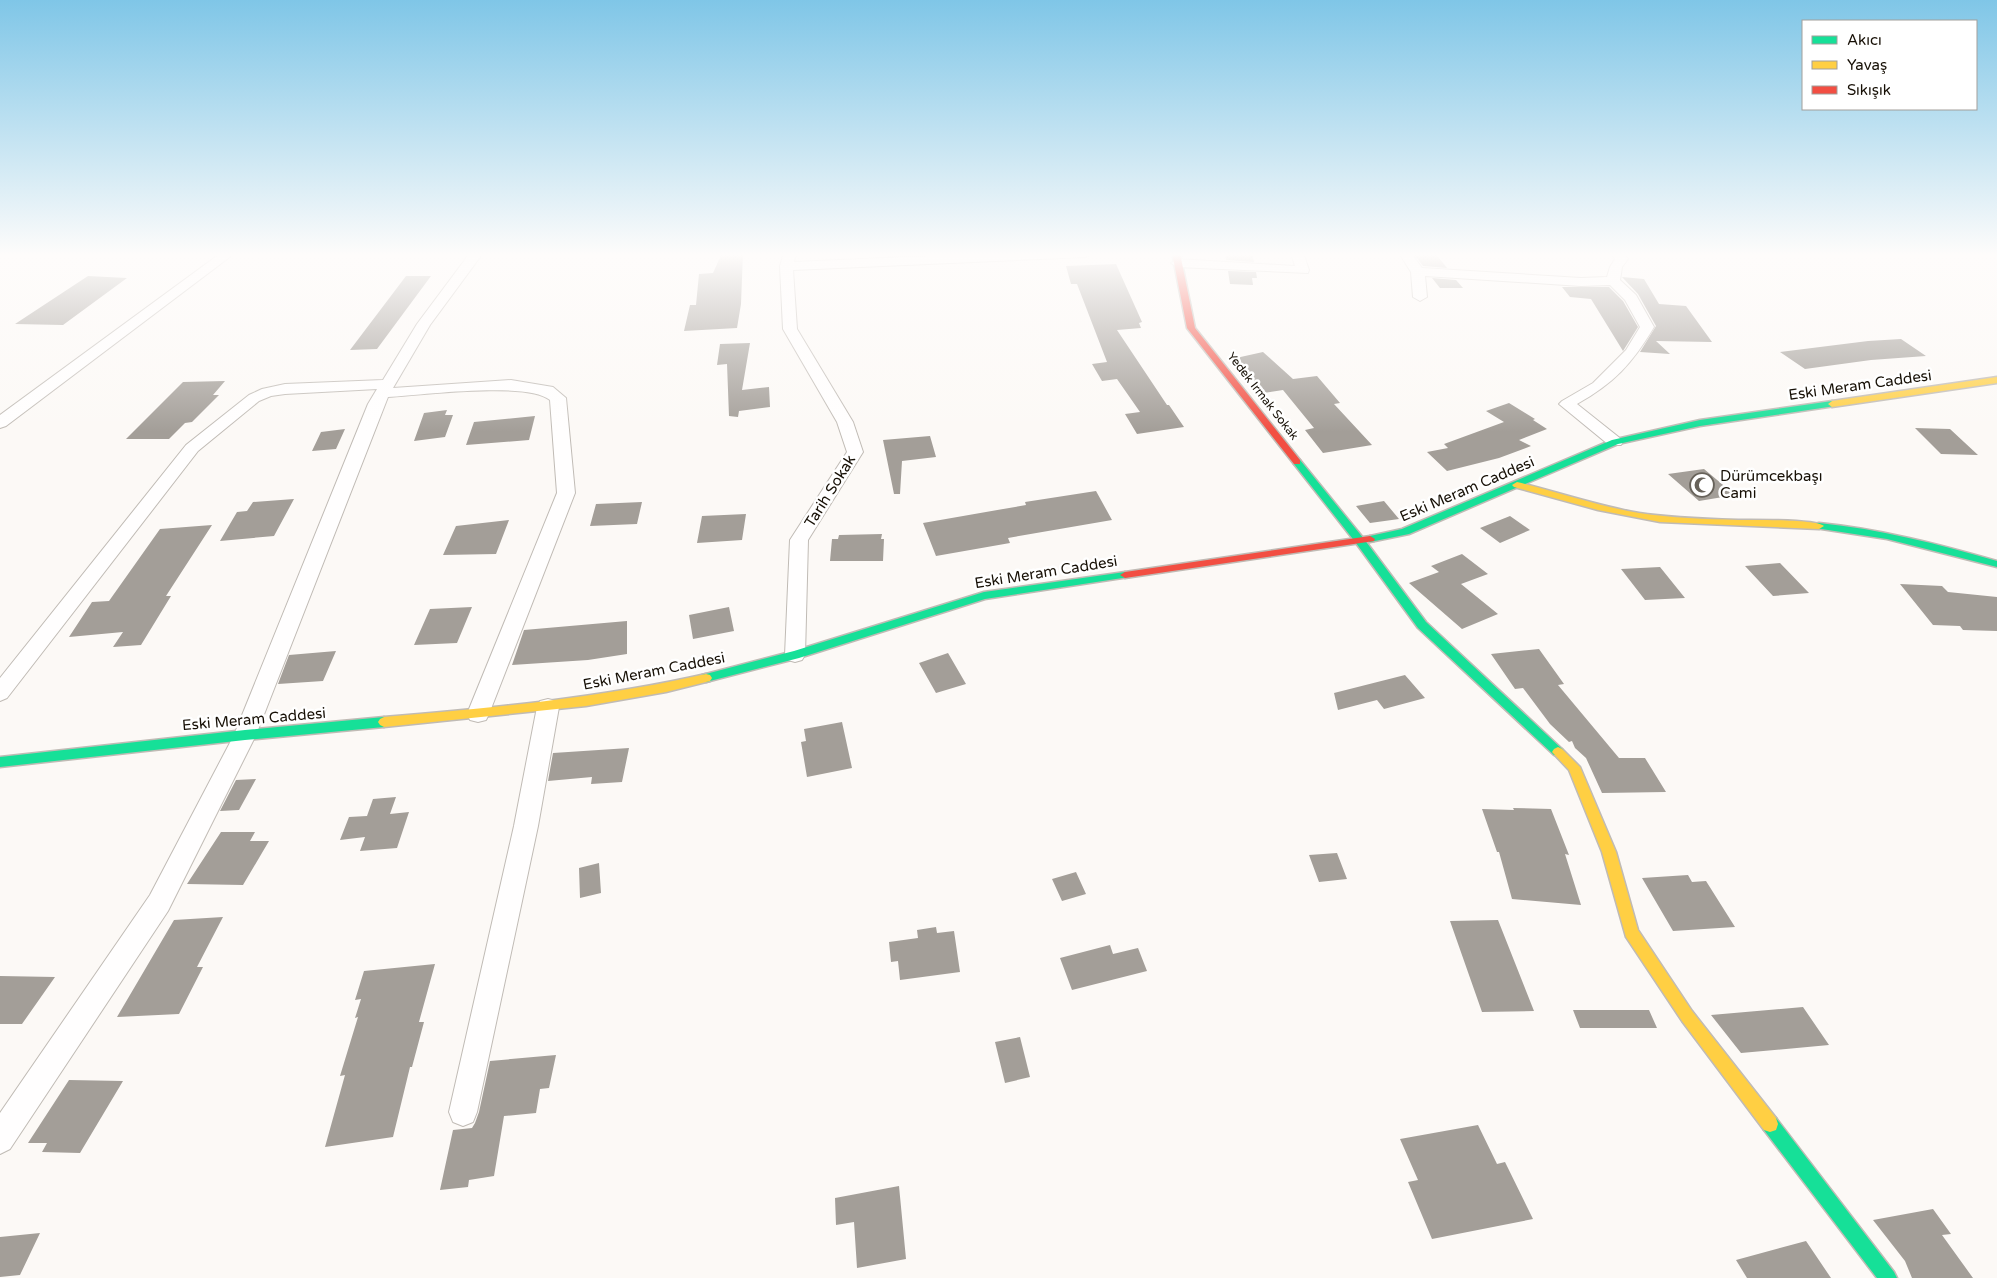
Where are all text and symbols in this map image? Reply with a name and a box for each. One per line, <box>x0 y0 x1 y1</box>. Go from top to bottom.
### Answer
legend <box>1802 20 1977 110</box>
text: Akıcı <box>1847 31 1882 49</box>
text: Yavaş <box>1847 56 1887 74</box>
text: Sıkışık <box>1847 81 1891 99</box>
street label: Yedek Irmak Sokak <box>1224 349 1302 443</box>
street label: Eski Meram Caddesi <box>1787 366 1933 404</box>
street label: Tarih Sokak <box>801 452 859 530</box>
street label: Eski Meram Caddesi <box>1397 453 1537 525</box>
place label: Dürümcekbaşı Cami <box>1720 467 1822 502</box>
mosque icon: Dürümcekbaşı Cami <box>1689 472 1715 498</box>
street label: Eski Meram Caddesi <box>973 552 1119 592</box>
street label: Eski Meram Caddesi <box>581 648 727 694</box>
street label: Eski Meram Caddesi <box>181 704 327 734</box>

